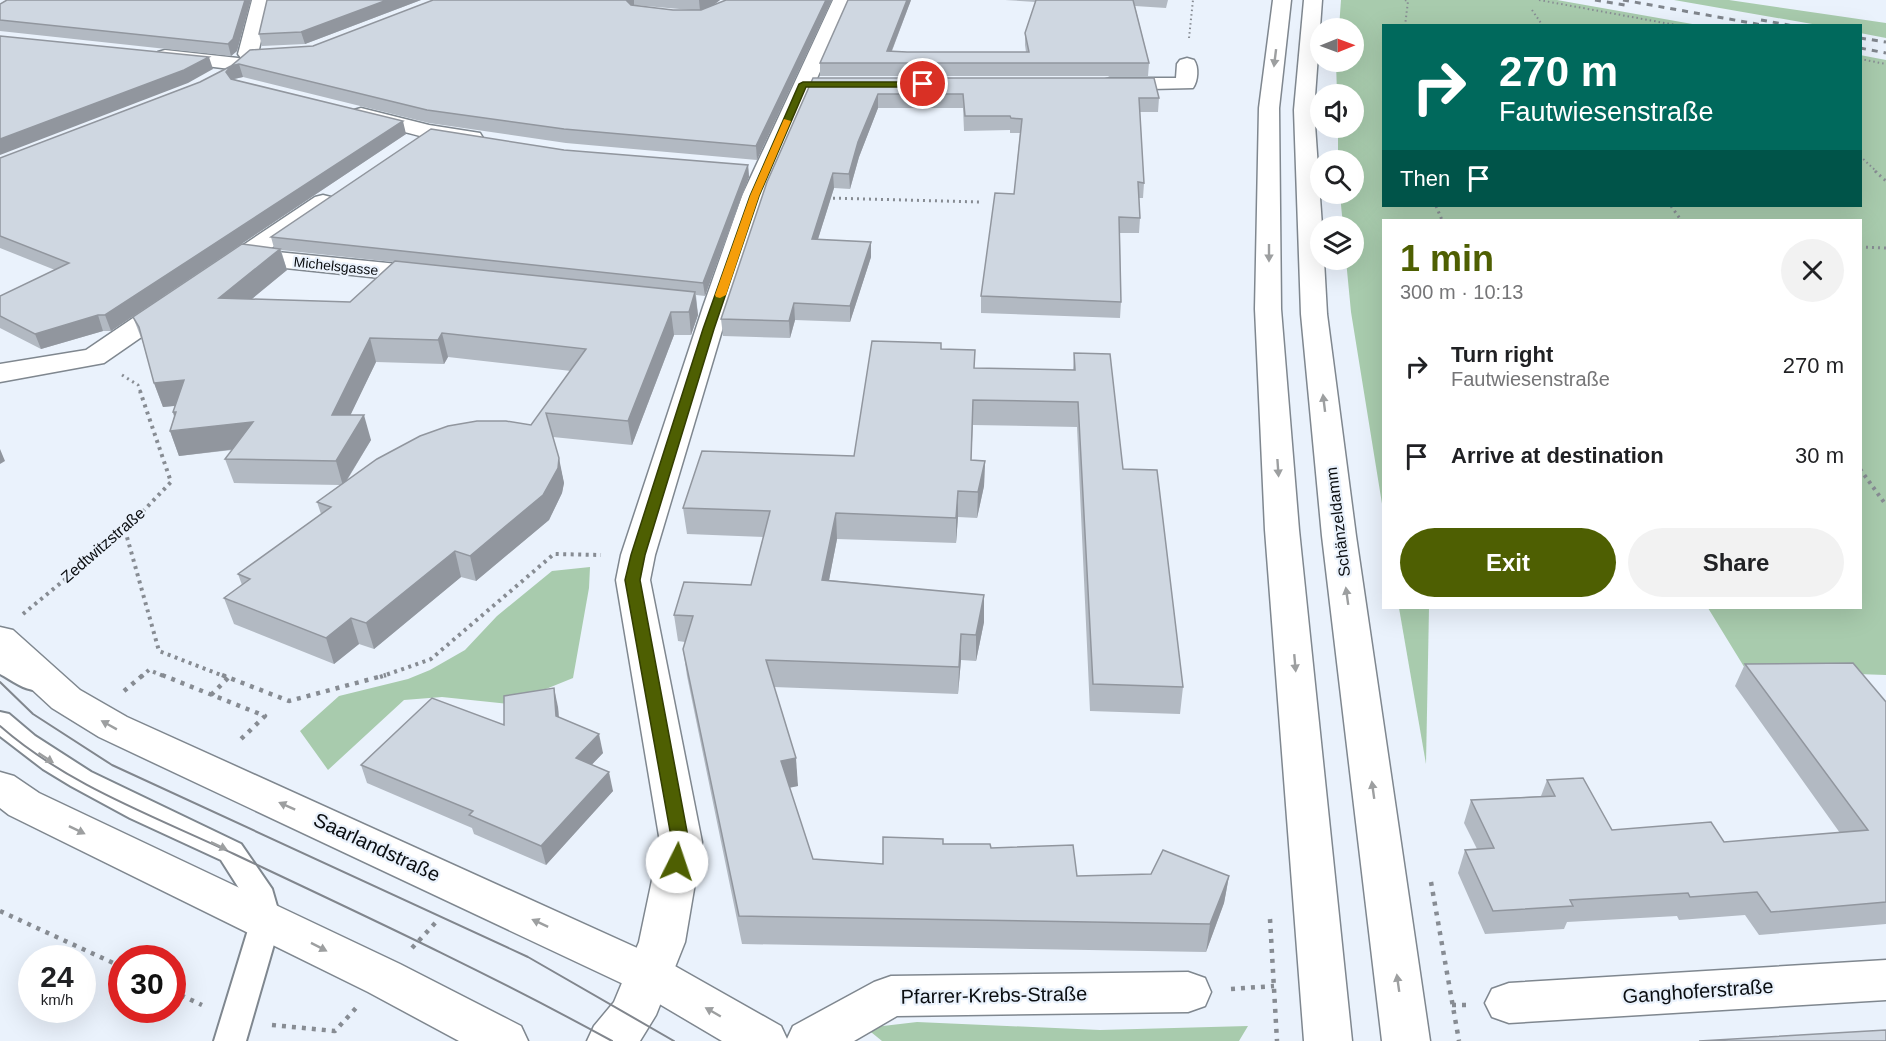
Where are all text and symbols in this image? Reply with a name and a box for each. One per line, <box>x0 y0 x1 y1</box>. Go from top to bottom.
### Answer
north arrow <box>1310 18 1364 72</box>
map controls <box>1310 18 1364 270</box>
icon: right <box>1400 48 1478 126</box>
text: 270 m <box>1499 48 1618 95</box>
one-way arrow <box>1271 49 1280 68</box>
pin <box>897 58 948 109</box>
icon: arrive <box>906 67 939 100</box>
button: sound <box>1310 84 1364 138</box>
text: Fautwiesenstraße <box>1499 97 1714 127</box>
button: search <box>1310 150 1364 204</box>
icon: arrive <box>1462 162 1495 195</box>
text: Then <box>1400 166 1450 191</box>
button: layers <box>1310 216 1364 270</box>
text: 1 min <box>1400 238 1494 279</box>
button: close <box>1781 239 1844 302</box>
one-way arrow <box>1264 243 1273 262</box>
street label: Michelsgasse <box>293 254 379 278</box>
text: 300 m · 10:13 <box>1400 281 1523 303</box>
text: Turn right <box>1451 342 1553 367</box>
icon: right <box>1400 350 1433 383</box>
text: 270 m <box>1783 353 1844 378</box>
text: Fautwiesenstraße <box>1451 368 1610 390</box>
one-way arrow <box>1319 393 1329 412</box>
icon: arrive <box>1400 440 1433 473</box>
text: Arrive at destination <box>1451 443 1664 468</box>
text: 30 m <box>1795 443 1844 468</box>
one-way arrow <box>1274 459 1283 478</box>
street label: Schänzeldamm <box>1323 466 1353 578</box>
street label: Zedtwitzstraße <box>58 504 148 586</box>
button: Exit <box>1400 528 1616 597</box>
button: Share <box>1628 528 1844 597</box>
one-way arrow <box>1342 587 1352 606</box>
one-way arrow <box>1290 653 1299 672</box>
one-way arrow <box>101 720 118 730</box>
one-way arrow <box>37 752 53 764</box>
one-way arrow <box>1368 780 1377 799</box>
one-way arrow <box>277 801 295 811</box>
street label: Saarlandstraße <box>310 808 444 886</box>
one-way arrow <box>68 824 86 834</box>
position arrow <box>645 830 709 894</box>
one-way arrow <box>210 841 228 851</box>
one-way arrow <box>532 918 549 927</box>
one-way arrow <box>310 942 327 951</box>
speed limit sign: 30 <box>108 945 186 1023</box>
text: 24 <box>40 960 74 993</box>
one-way arrow <box>1394 973 1403 992</box>
street label: Ganghoferstraße <box>1622 975 1774 1007</box>
street label: Pfarrer-Krebs-Straße <box>900 982 1088 1008</box>
text: km/h <box>41 991 73 1008</box>
one-way arrow <box>705 1007 722 1017</box>

